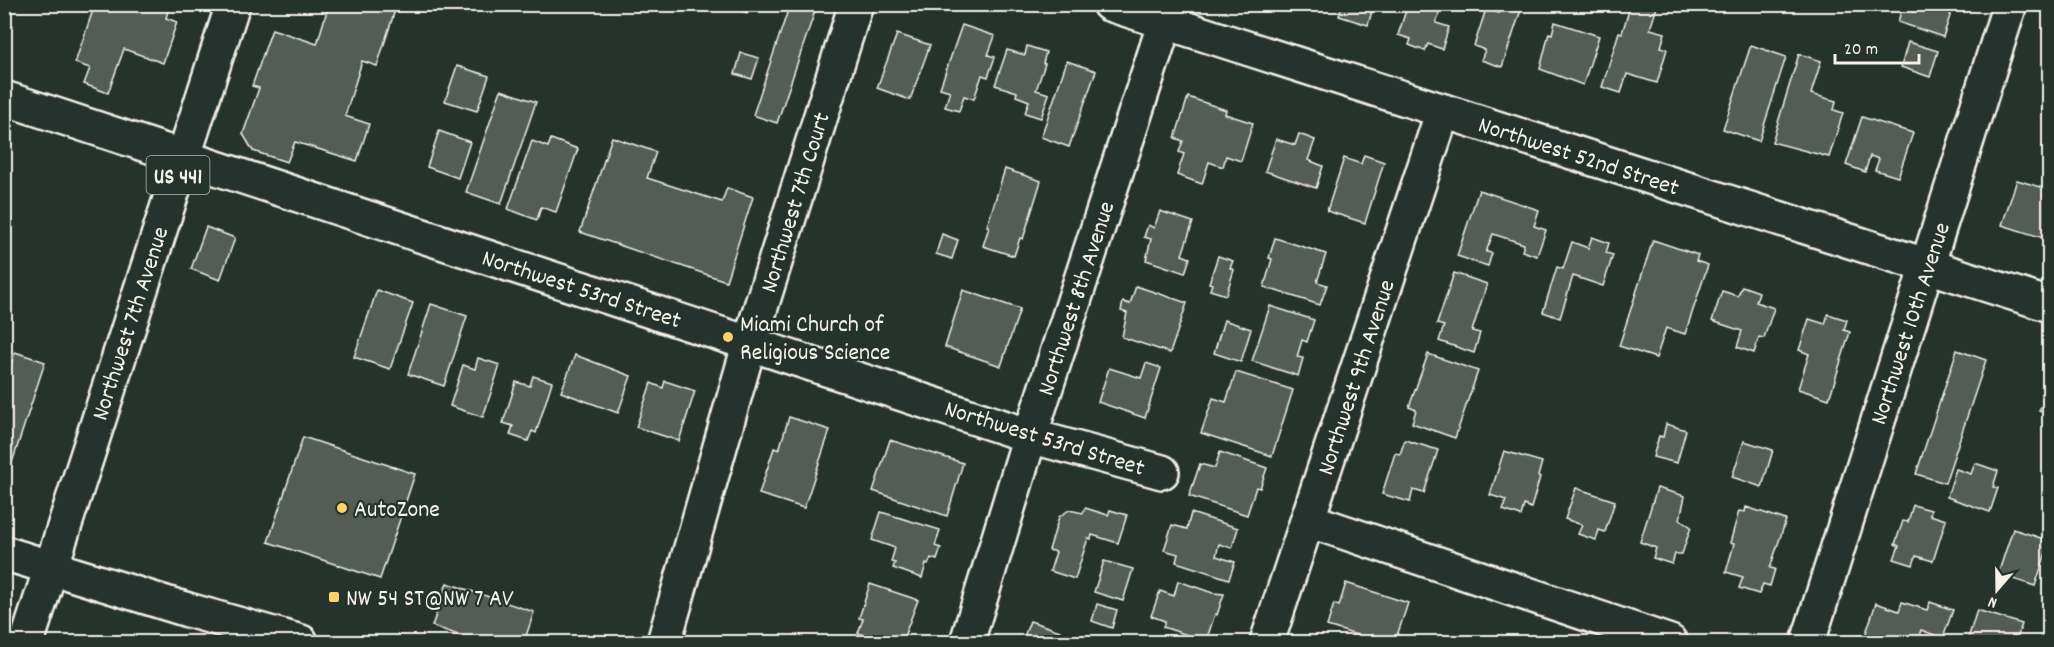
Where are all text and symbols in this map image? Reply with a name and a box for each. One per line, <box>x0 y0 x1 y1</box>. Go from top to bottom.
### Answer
scale bar <box>1835 27 1919 65</box>
text: 20 m <box>1844 38 1878 63</box>
street label: Northwest 7th Court <box>753 108 840 297</box>
street label: Northwest 52nd Street <box>1473 109 1683 206</box>
road number: US 441 <box>146 156 210 194</box>
street label: Northwest 8th Avenue <box>1030 197 1125 400</box>
street label: Northwest 10th Avenue <box>1863 218 1961 430</box>
street label: Northwest 7th Avenue <box>84 223 179 425</box>
street label: Northwest 53rd Street <box>477 243 685 339</box>
street label: Northwest 9th Avenue <box>1310 276 1406 480</box>
place label: Miami Church of Religious Science <box>740 309 890 371</box>
marker: Miami Church of Religious Science <box>721 330 735 344</box>
street label: Northwest 53rd Street <box>940 393 1148 487</box>
place label: AutoZone <box>354 494 440 528</box>
marker: AutoZone <box>335 501 349 515</box>
north arrow <box>1967 560 2027 620</box>
place label: NW 54 ST@NW 7 AV <box>346 583 514 617</box>
marker: NW 54 ST@NW 7 AV <box>327 590 341 604</box>
text: N <box>1985 590 2000 614</box>

